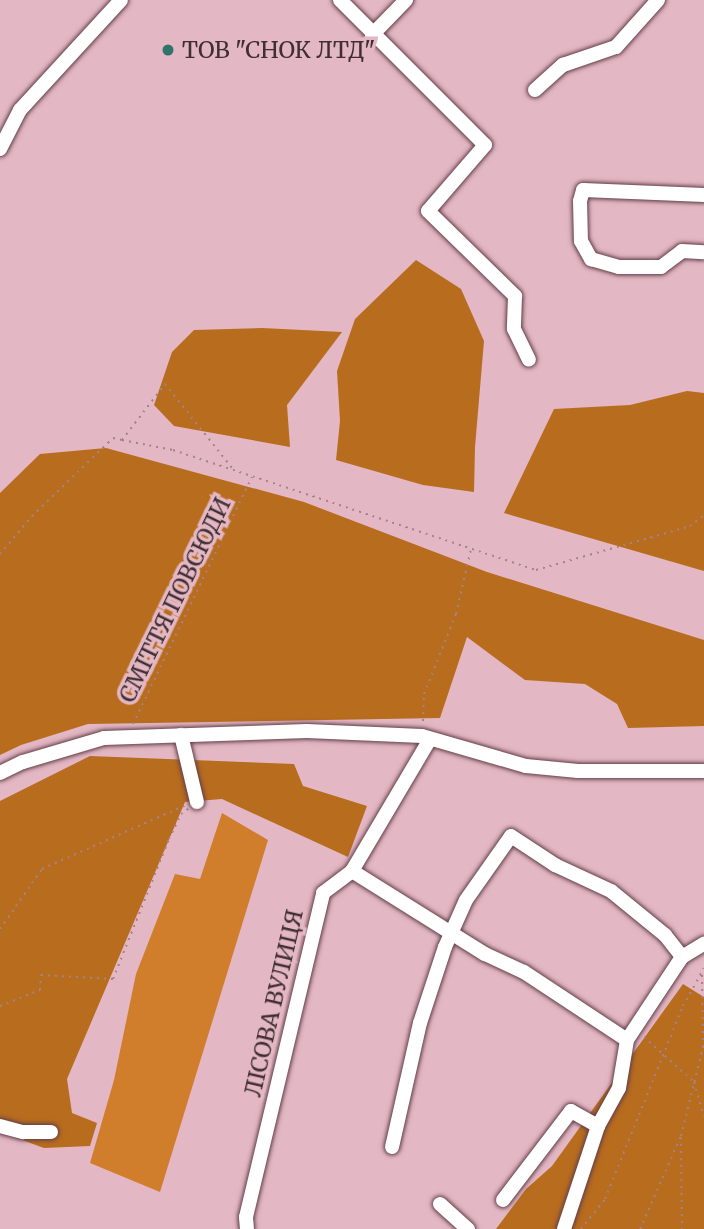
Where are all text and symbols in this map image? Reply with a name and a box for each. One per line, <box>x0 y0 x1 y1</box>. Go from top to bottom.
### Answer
place label: ТОВ "СНОК ЛТД" <box>182 36 375 64</box>
marker: ТОВ "СНОК ЛТД" <box>160 42 176 58</box>
street label: СМІТТЯ ПОВСЮДИ <box>113 493 237 707</box>
street label: ЛІСОВА ВУЛИЦЯ <box>239 907 309 1099</box>

